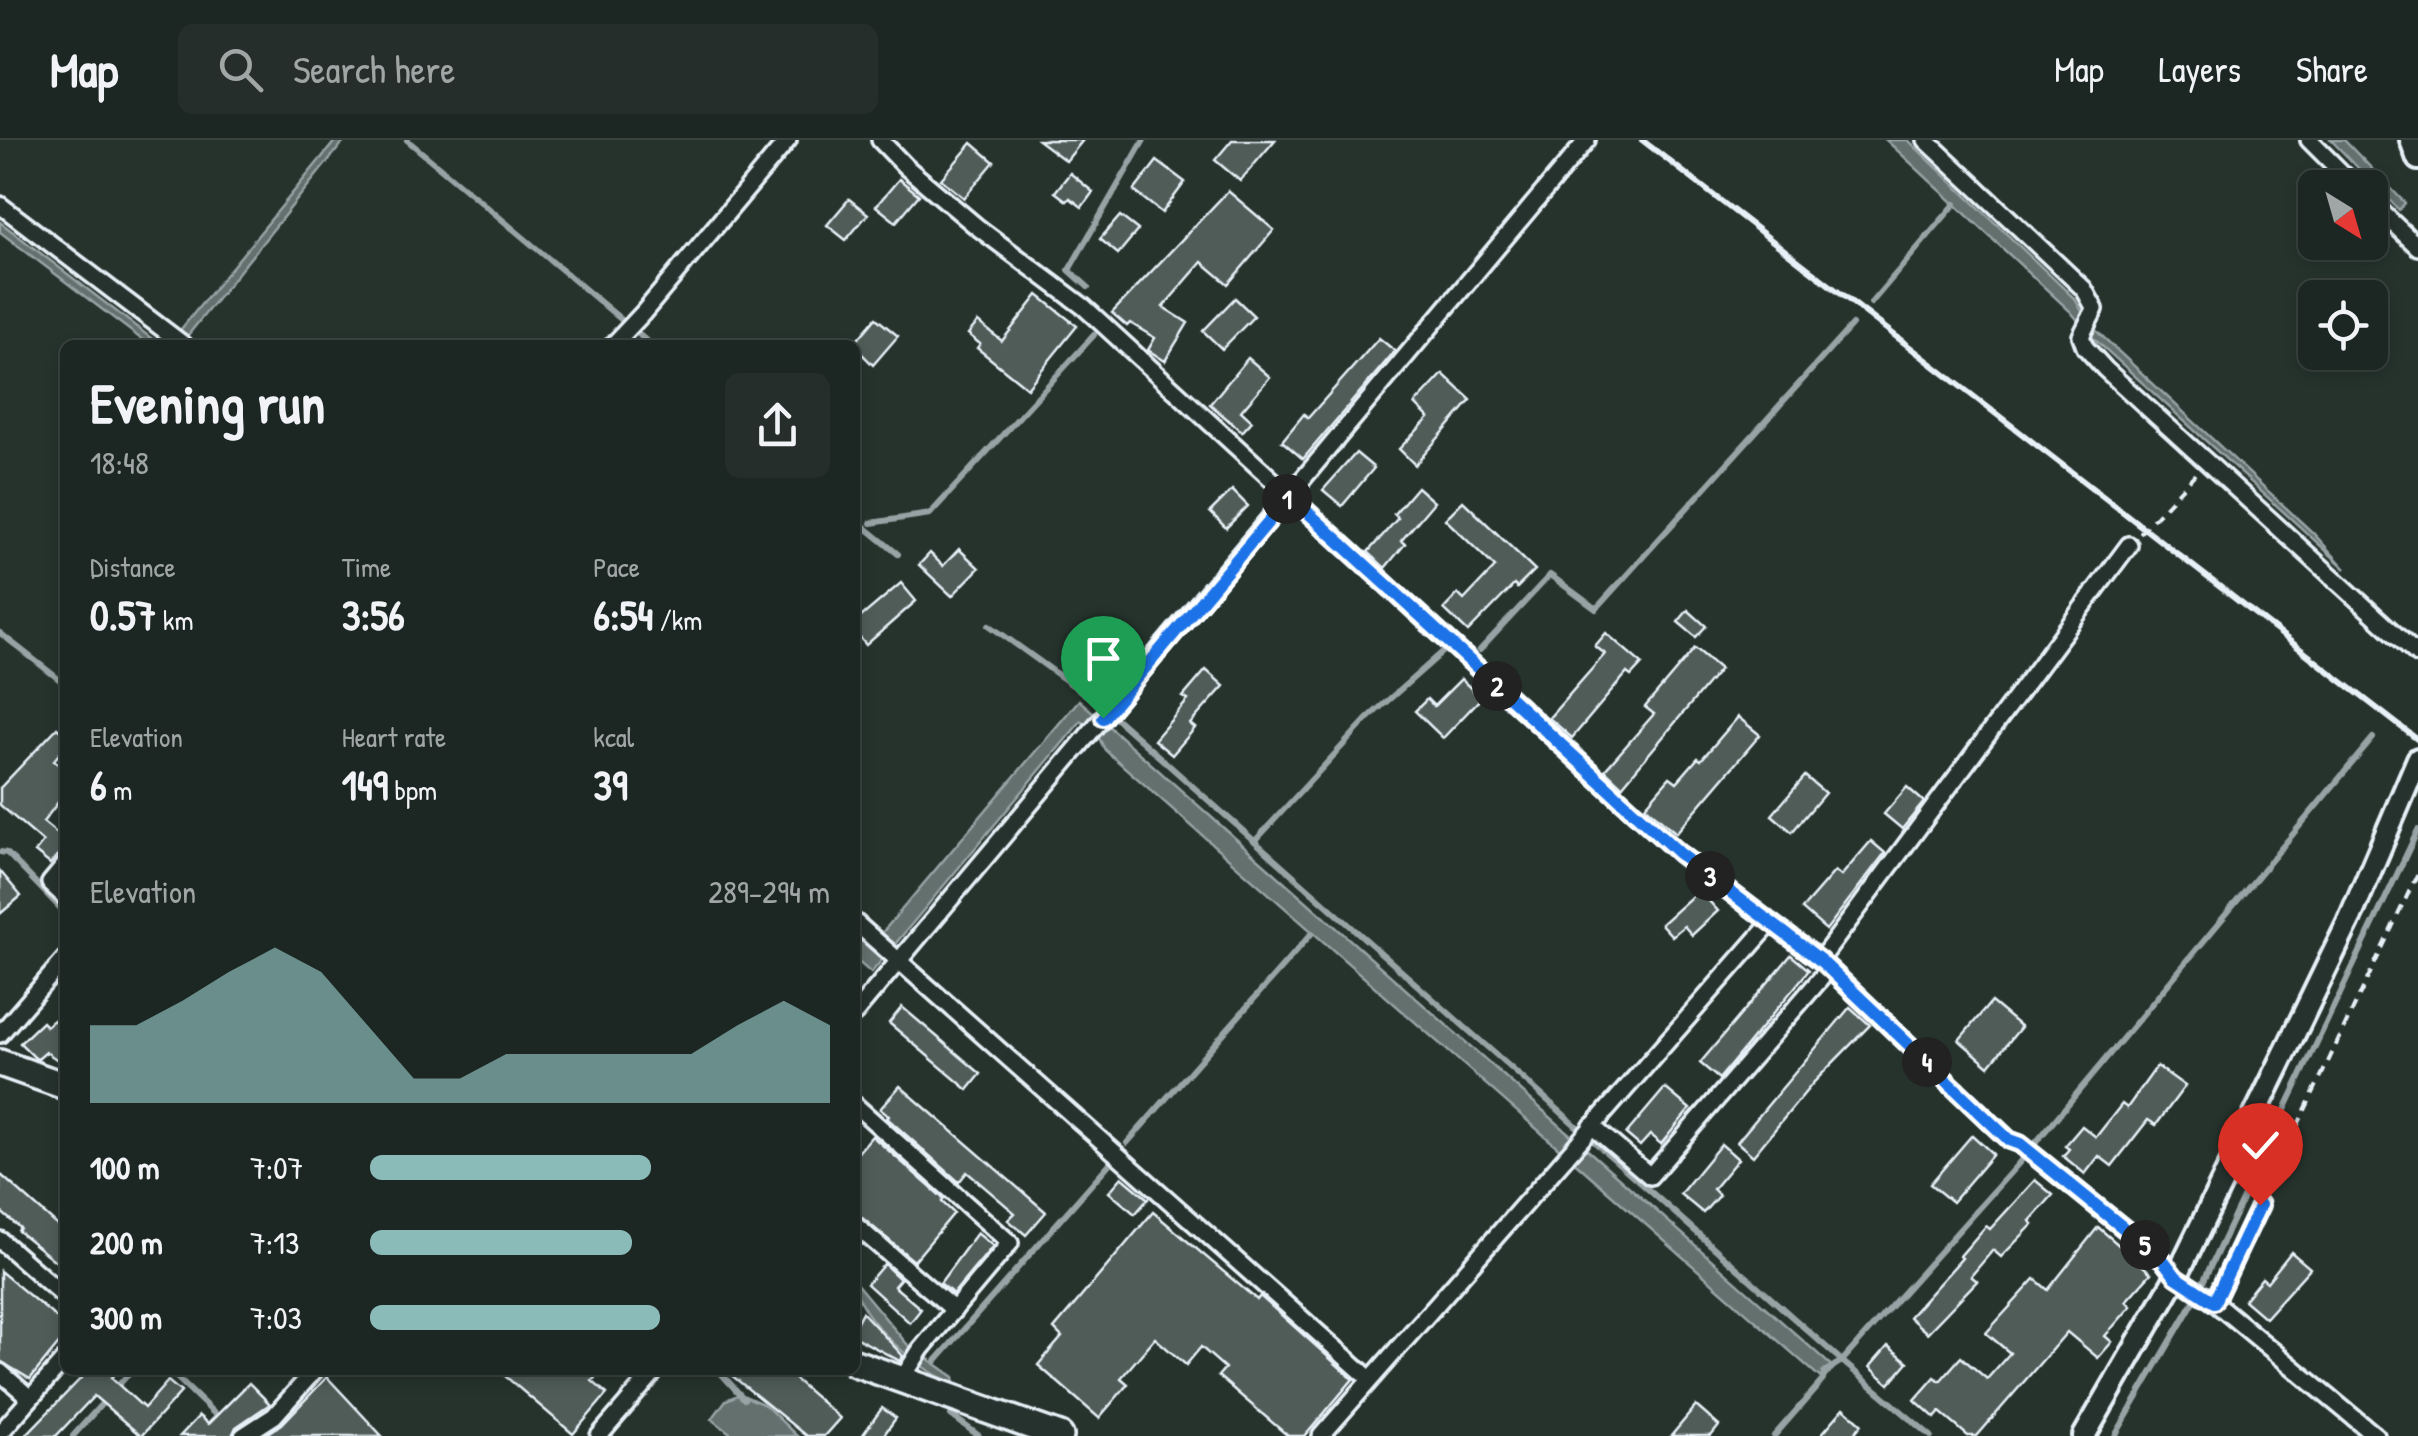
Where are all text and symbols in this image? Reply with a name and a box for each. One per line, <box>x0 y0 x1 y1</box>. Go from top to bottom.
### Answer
search box <box>178 24 878 114</box>
text: Map <box>50 37 118 102</box>
icon: search <box>213 42 268 97</box>
text: Search here <box>293 43 455 95</box>
text: Map <box>2054 46 2104 93</box>
text: Layers <box>2159 46 2241 93</box>
text: Share <box>2296 46 2368 93</box>
north arrow <box>2298 170 2388 260</box>
map controls <box>2298 170 2388 370</box>
button: locate <box>2298 280 2388 370</box>
text: Evening run <box>90 366 325 440</box>
button: share <box>725 373 830 478</box>
text: 18:48 <box>90 441 149 484</box>
pin: 1 <box>1262 474 1312 524</box>
text: 1 <box>1282 480 1292 518</box>
text: Distance <box>90 548 176 586</box>
text: Time <box>342 548 391 586</box>
text: Pace <box>593 548 640 586</box>
text: 0.57 <box>90 586 156 643</box>
text: 3:56 <box>342 586 405 643</box>
text: 6:54 <box>593 586 653 643</box>
text: km <box>156 601 193 639</box>
text: /km <box>653 601 702 639</box>
pin <box>1061 616 1146 719</box>
icon: arrive <box>1076 631 1131 686</box>
pin: 2 <box>1472 661 1522 711</box>
text: 2 <box>1490 667 1504 705</box>
text: Elevation <box>90 718 183 756</box>
text: Heart rate <box>342 718 446 756</box>
text: kcal <box>593 718 634 756</box>
text: 6 <box>90 756 107 813</box>
text: 149 <box>342 756 388 813</box>
text: 39 <box>593 756 628 813</box>
text: m <box>107 771 132 809</box>
text: bpm <box>388 771 437 809</box>
pin: 3 <box>1685 851 1735 901</box>
text: 3 <box>1704 857 1716 895</box>
text: Elevation <box>90 870 196 913</box>
text: 289–294 m <box>708 870 830 913</box>
pin: 4 <box>1902 1037 1952 1087</box>
text: 4 <box>1922 1043 1932 1081</box>
pin <box>2218 1103 2303 1206</box>
icon: check <box>2233 1118 2288 1173</box>
text: 100 m <box>90 1146 159 1189</box>
text: 7:07 <box>250 1146 303 1189</box>
pin: 5 <box>2120 1220 2170 1270</box>
text: 200 m <box>90 1221 163 1264</box>
text: 7:13 <box>250 1221 299 1264</box>
text: 5 <box>2139 1226 2151 1264</box>
text: 300 m <box>90 1296 162 1339</box>
text: 7:03 <box>250 1296 302 1339</box>

